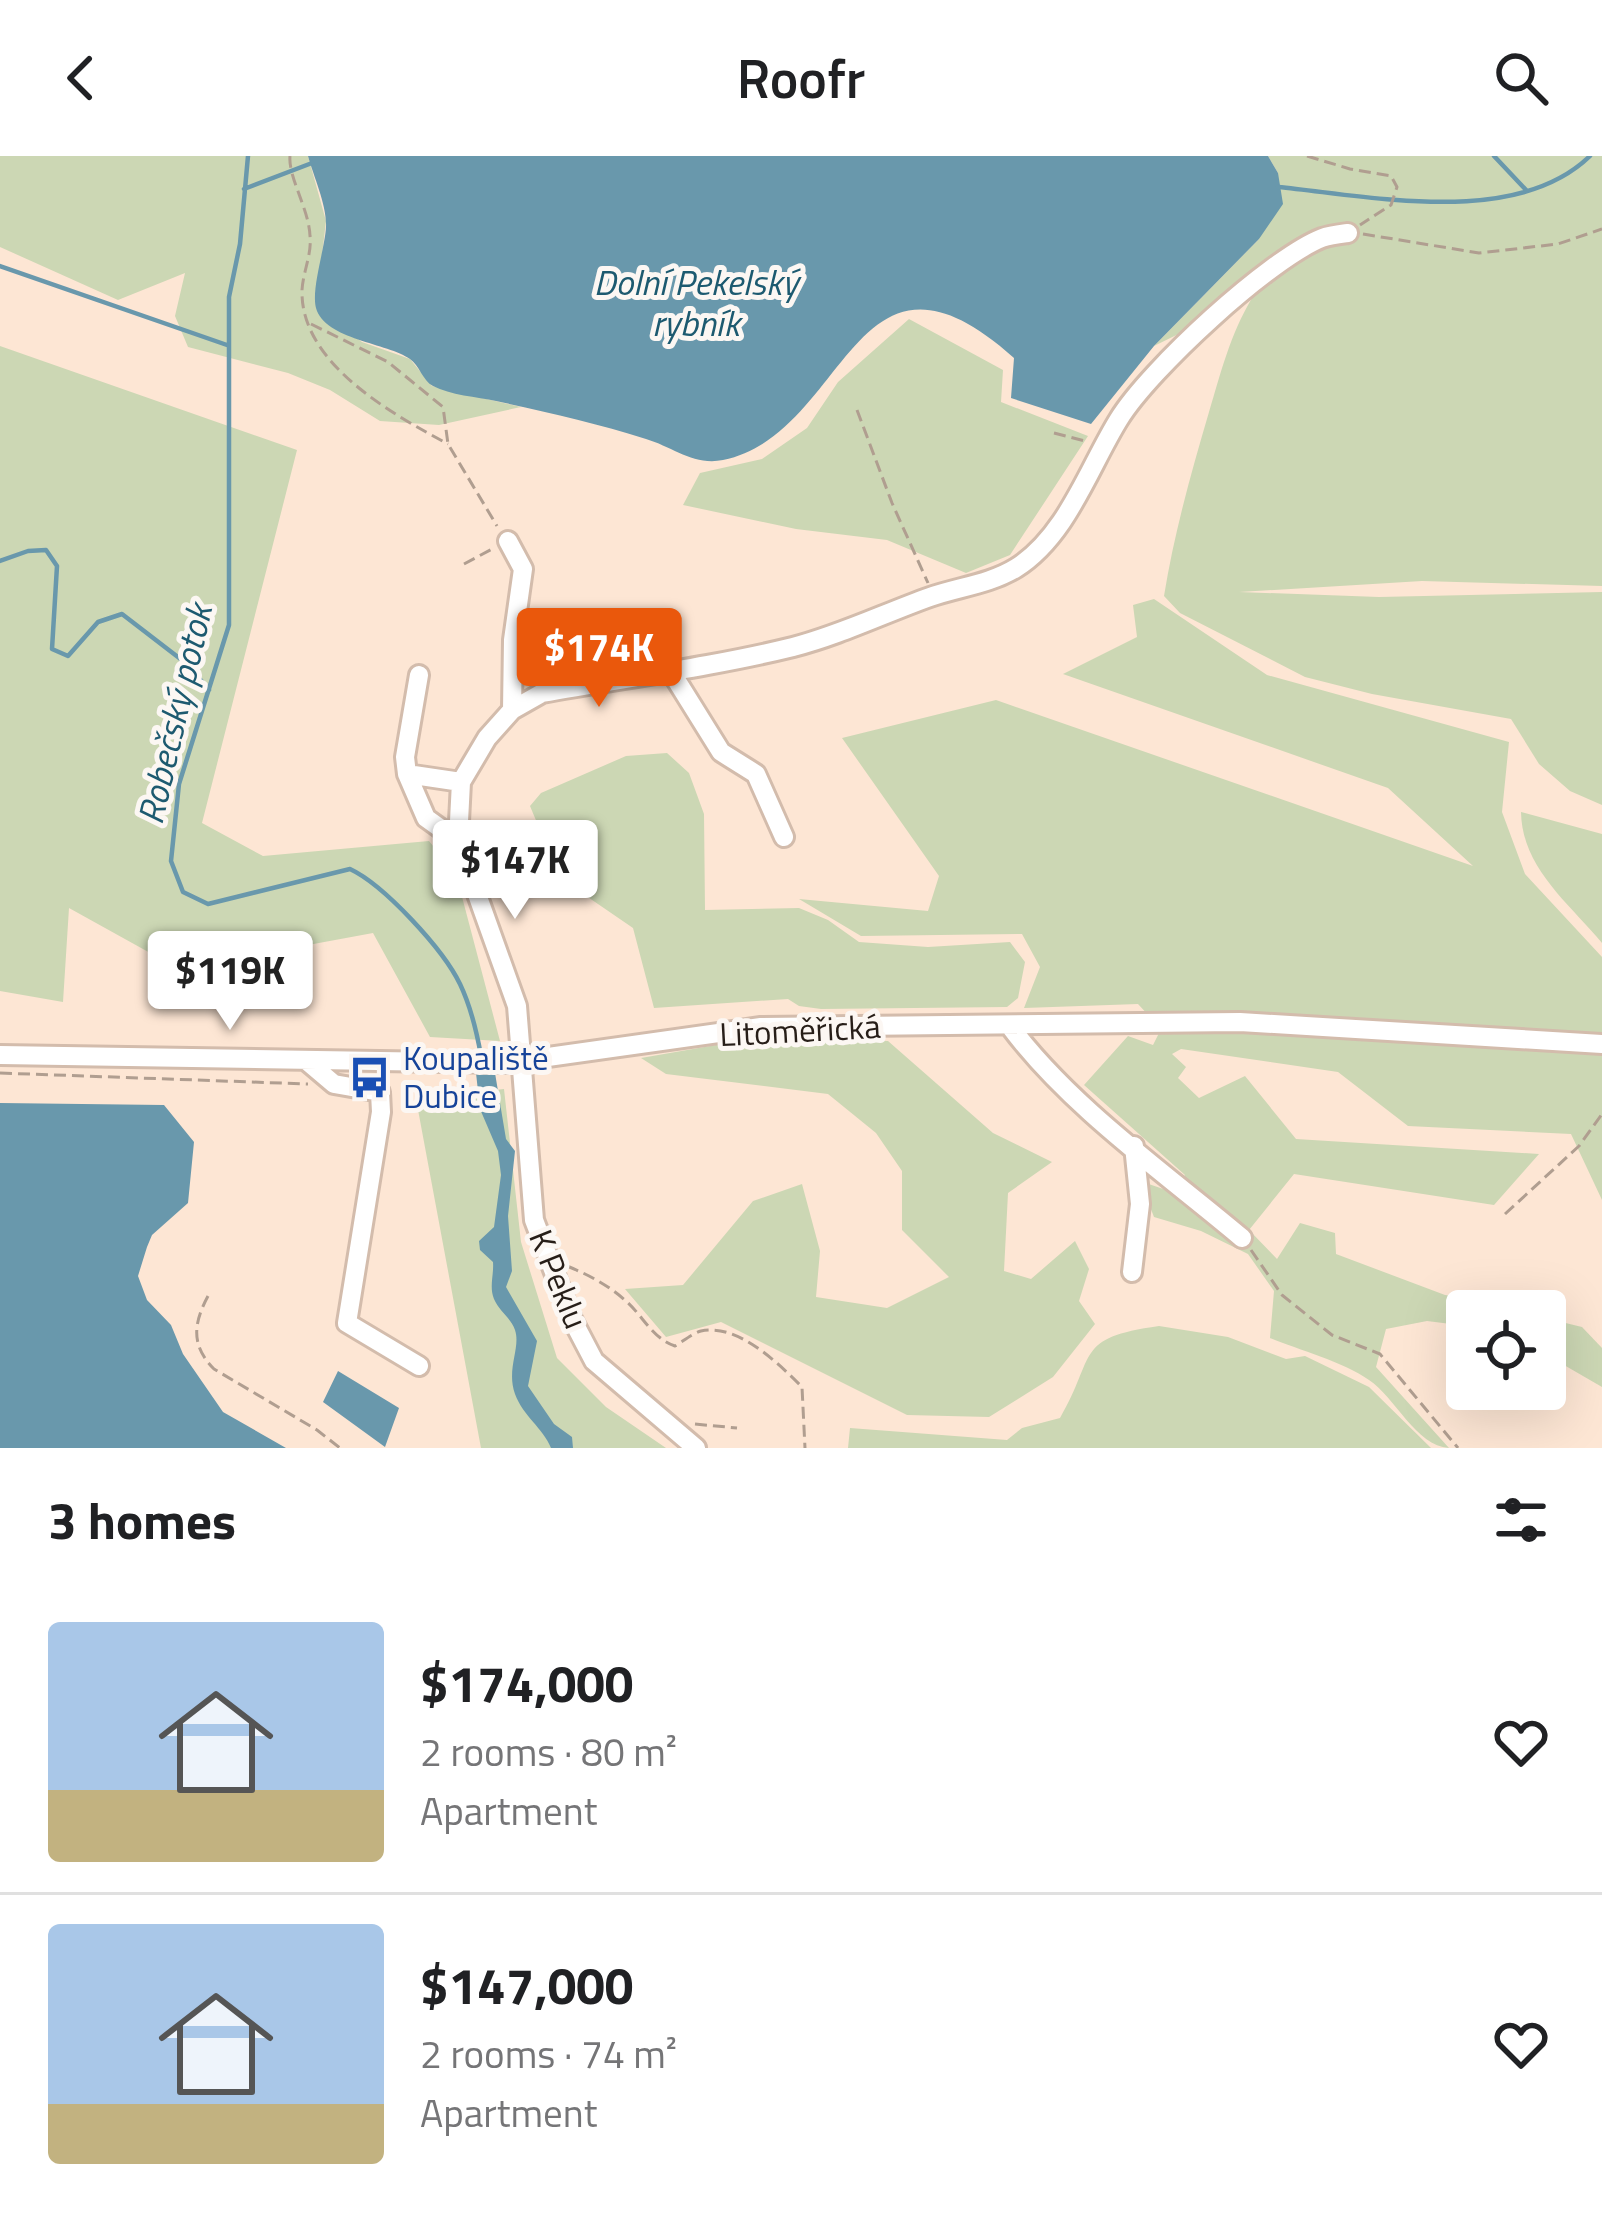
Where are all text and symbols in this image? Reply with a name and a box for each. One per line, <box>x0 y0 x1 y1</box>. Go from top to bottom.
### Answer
text: Roofr <box>737 37 865 119</box>
icon: back <box>48 45 114 111</box>
icon: search <box>1488 45 1554 111</box>
water label: Dolní Pekelský rybník <box>594 254 802 350</box>
water label: Robečský potok <box>122 595 227 829</box>
pin: $174K <box>515 608 683 710</box>
text: $174K <box>544 617 654 676</box>
pin: $147K <box>431 820 599 922</box>
text: $147K <box>460 829 570 888</box>
pin: $119K <box>146 931 314 1033</box>
text: $119K <box>175 940 285 999</box>
street label: Litoměřická <box>718 1001 882 1059</box>
place label: Koupaliště Dubice <box>403 1033 549 1121</box>
bus stop icon: Koupaliště Dubice <box>346 1054 392 1100</box>
street label: K Peklu <box>517 1222 601 1336</box>
map controls <box>1446 1290 1566 1410</box>
button: locate <box>1446 1290 1566 1410</box>
text: 3 homes <box>48 1481 236 1559</box>
icon: filters <box>1488 1487 1554 1553</box>
text: $174,000 <box>420 1644 633 1722</box>
icon: home <box>144 1670 288 1814</box>
icon: heart <box>1488 1709 1554 1775</box>
text: 2 rooms · 80 m² <box>420 1722 677 1781</box>
text: Apartment <box>420 1781 597 1840</box>
text: $147,000 <box>420 1946 633 2024</box>
icon: home <box>144 1972 288 2116</box>
icon: heart <box>1488 2011 1554 2077</box>
text: 2 rooms · 74 m² <box>420 2024 677 2083</box>
text: Apartment <box>420 2083 597 2142</box>

